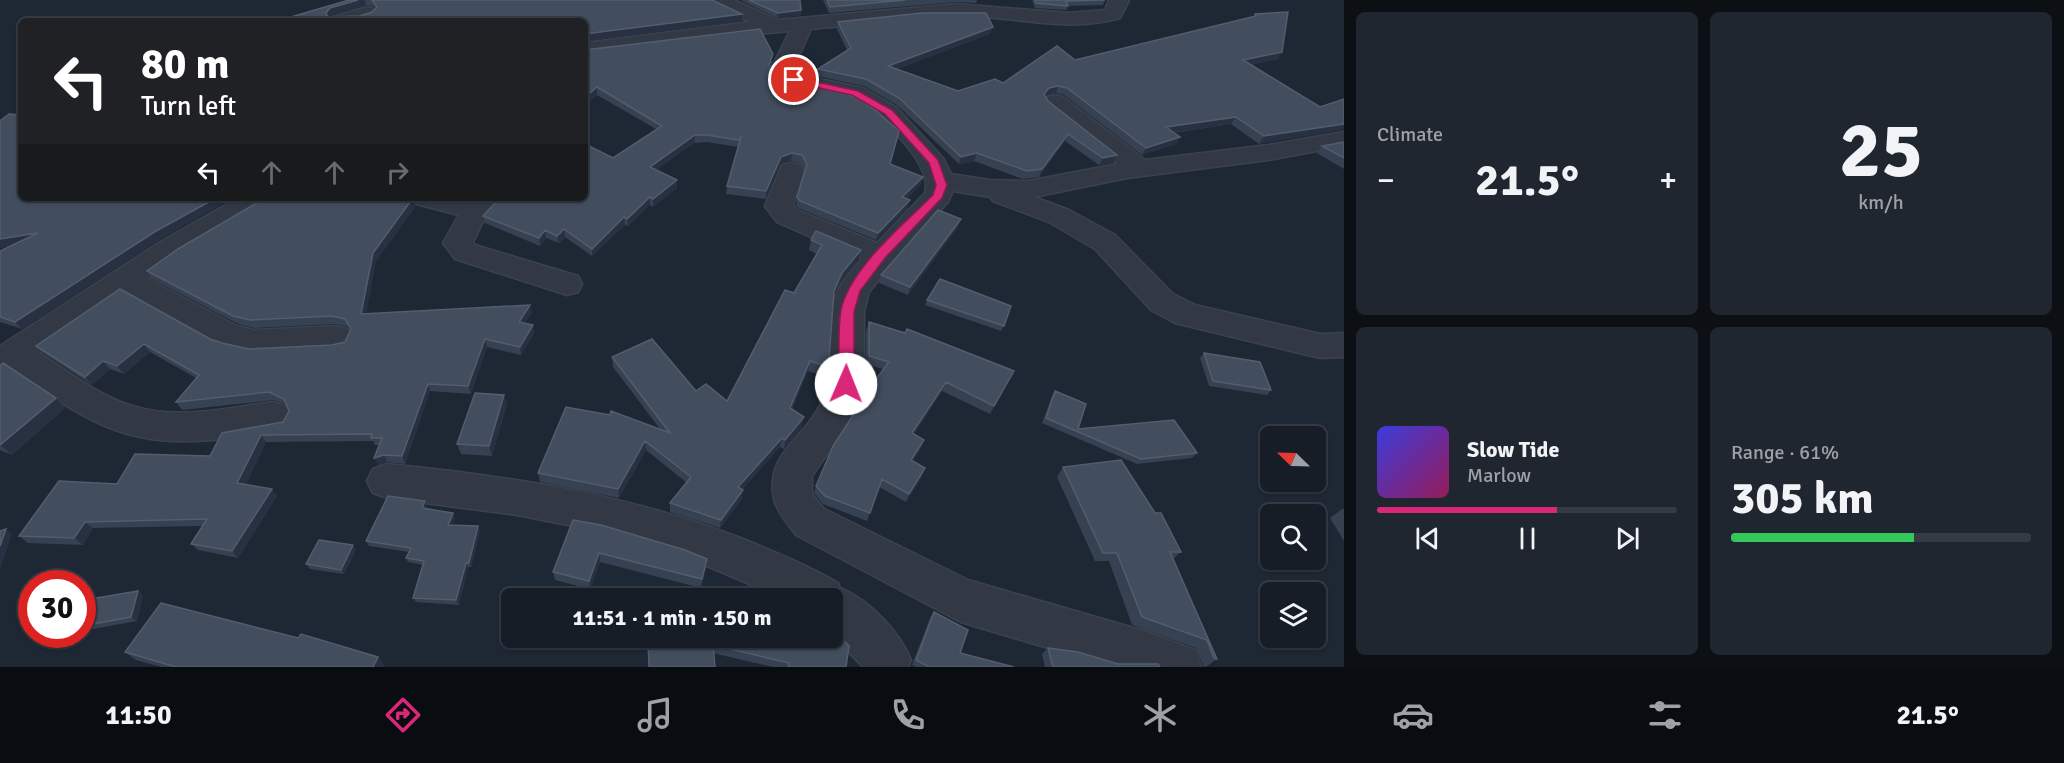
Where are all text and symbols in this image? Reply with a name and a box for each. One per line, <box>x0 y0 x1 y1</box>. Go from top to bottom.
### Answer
text: 80 m <box>141 39 230 90</box>
icon: left <box>42 42 120 120</box>
pin <box>768 54 819 105</box>
icon: arrive <box>777 63 810 96</box>
text: Turn left <box>141 90 236 123</box>
text: 25 <box>1839 103 1923 199</box>
text: Climate <box>1377 122 1443 147</box>
text: 21.5° <box>1475 153 1579 208</box>
icon: left <box>192 156 225 189</box>
icon: ahead <box>255 156 288 189</box>
icon: ahead <box>318 156 351 189</box>
icon: right <box>381 156 414 189</box>
text: − <box>1377 160 1395 201</box>
text: + <box>1659 160 1677 201</box>
text: km/h <box>1858 190 1904 215</box>
position arrow <box>814 352 878 416</box>
north arrow <box>1260 426 1326 492</box>
map controls <box>1260 426 1326 648</box>
text: Slow Tide <box>1467 436 1559 463</box>
text: Range · 61% <box>1731 440 1839 465</box>
text: Marlow <box>1467 463 1531 488</box>
text: 305 km <box>1731 471 1874 526</box>
button: search <box>1260 504 1326 570</box>
icon: previous <box>1411 522 1444 555</box>
icon: pause <box>1511 522 1544 555</box>
icon: next <box>1611 522 1644 555</box>
speed limit sign: 30 <box>18 570 96 648</box>
button: layers <box>1260 582 1326 648</box>
text: 11:51 · 1 min · 150 m <box>572 604 772 631</box>
icon: directions <box>382 694 424 736</box>
icon: music <box>634 694 676 736</box>
icon: phone <box>887 694 929 736</box>
icon: climate <box>1139 694 1181 736</box>
icon: car <box>1392 694 1434 736</box>
icon: filters <box>1644 694 1686 736</box>
text: 11:50 <box>105 699 171 732</box>
text: 21.5° <box>1896 699 1959 732</box>

